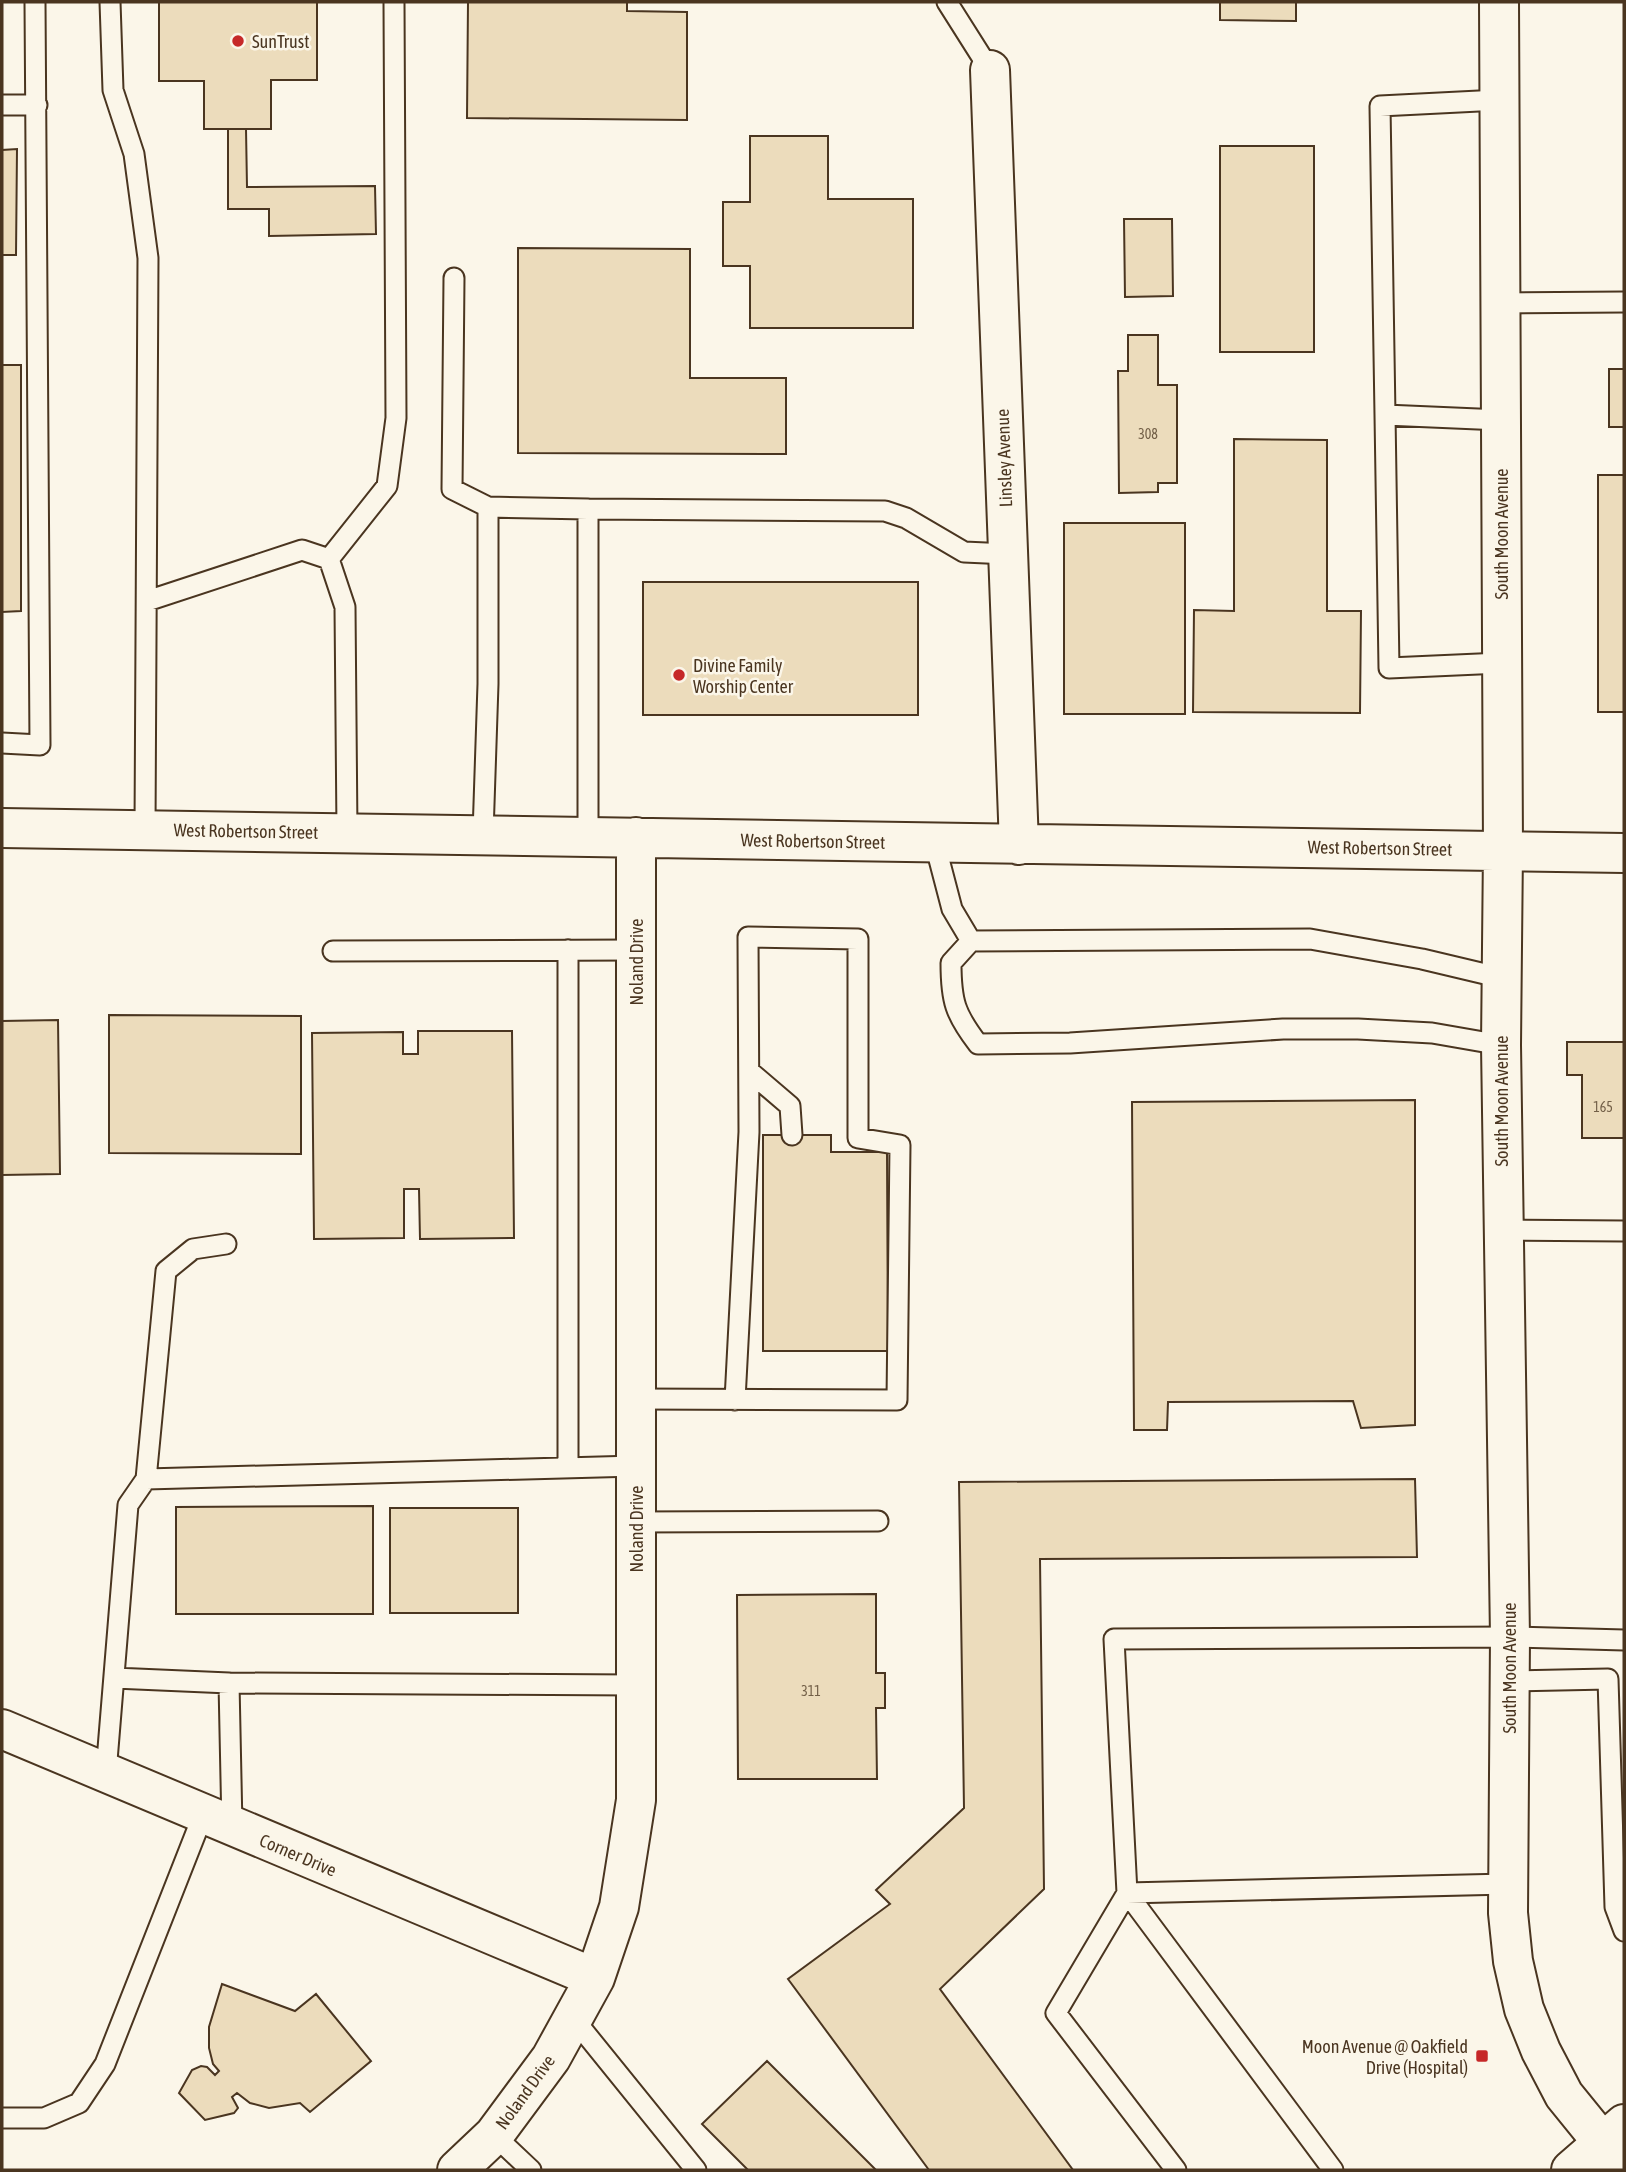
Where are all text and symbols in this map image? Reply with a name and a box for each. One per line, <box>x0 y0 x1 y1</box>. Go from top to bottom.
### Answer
place label: SunTrust <box>252 31 309 52</box>
marker: SunTrust <box>230 33 246 49</box>
street label: Linsley Avenue <box>992 408 1016 508</box>
house number: 308 <box>1138 426 1158 442</box>
street label: South Moon Avenue <box>1491 468 1512 600</box>
place label: Divine Family Worship Center <box>693 655 794 697</box>
marker: Divine Family Worship Center <box>671 667 687 683</box>
street label: West Robertson Street <box>173 819 319 843</box>
street label: West Robertson Street <box>740 829 886 853</box>
street label: West Robertson Street <box>1307 836 1453 860</box>
street label: Noland Drive <box>626 919 647 1005</box>
street label: South Moon Avenue <box>1491 1035 1512 1167</box>
house number: 165 <box>1593 1099 1613 1115</box>
street label: Noland Drive <box>626 1486 647 1572</box>
street label: South Moon Avenue <box>1499 1602 1520 1734</box>
house number: 311 <box>801 1683 821 1699</box>
street label: Corner Drive <box>256 1829 340 1881</box>
place label: Moon Avenue @ Oakfield Drive (Hospital) <box>1302 2036 1468 2078</box>
marker: Moon Avenue @ Oakfield Drive (Hospital) <box>1474 2048 1490 2064</box>
street label: Noland Drive <box>491 2051 559 2133</box>

